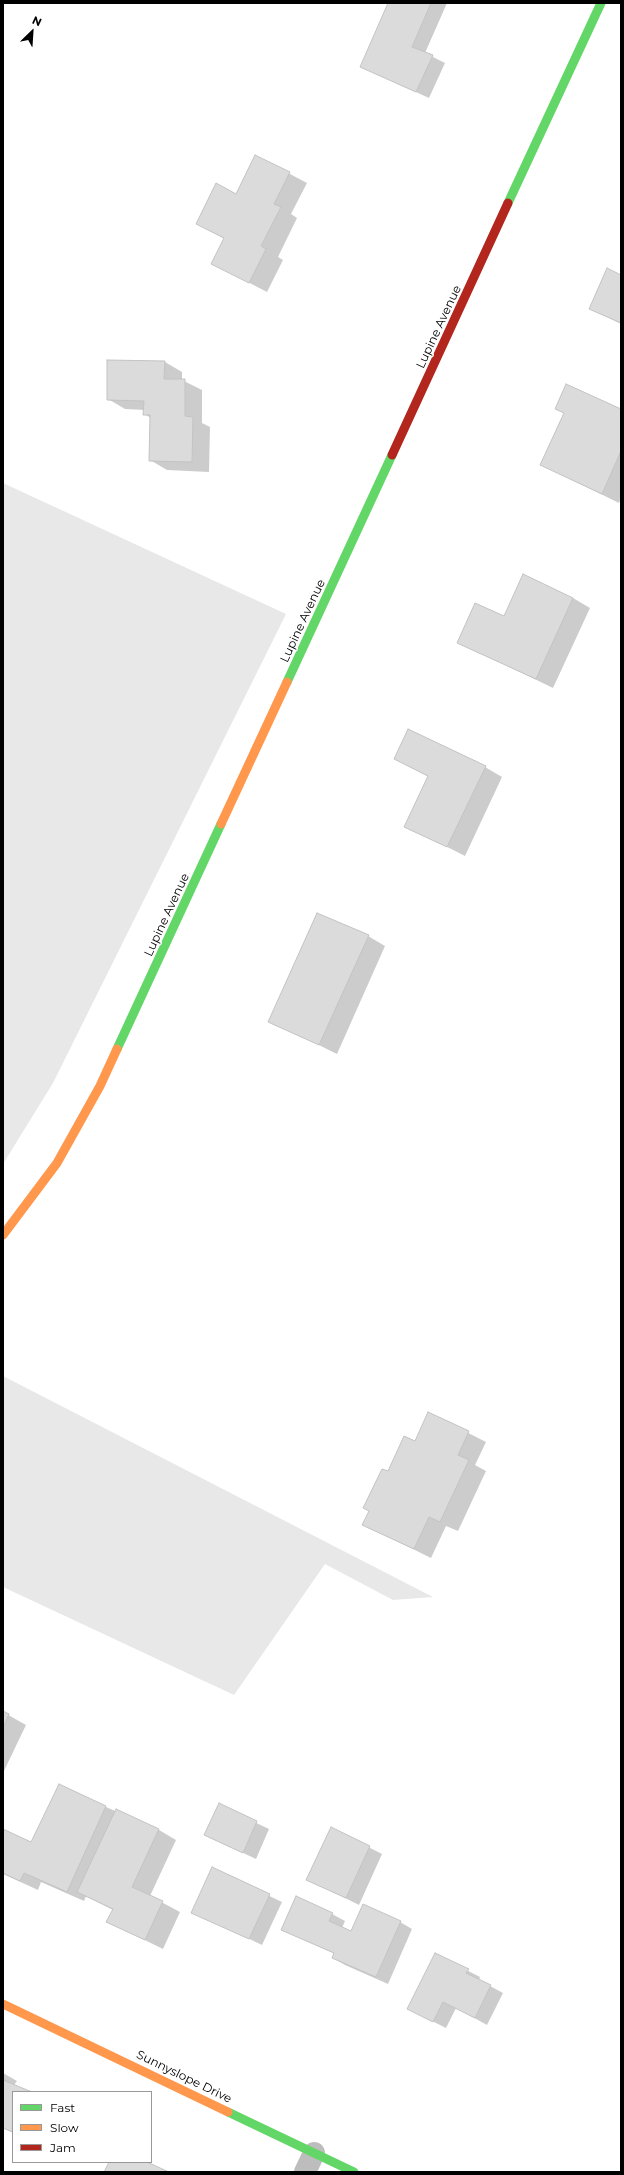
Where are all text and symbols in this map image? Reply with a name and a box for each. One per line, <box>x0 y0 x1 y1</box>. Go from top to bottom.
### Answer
north arrow <box>12 12 52 52</box>
text: N <box>30 13 44 29</box>
street label: Lupine Avenue <box>413 283 465 371</box>
street label: Lupine Avenue <box>277 577 329 665</box>
street label: Lupine Avenue <box>141 871 193 959</box>
street label: Sunnyslope Drive <box>134 2048 234 2106</box>
legend <box>12 2091 152 2163</box>
text: Fast <box>50 2100 75 2115</box>
text: Slow <box>50 2120 79 2135</box>
text: Jam <box>50 2140 76 2155</box>

